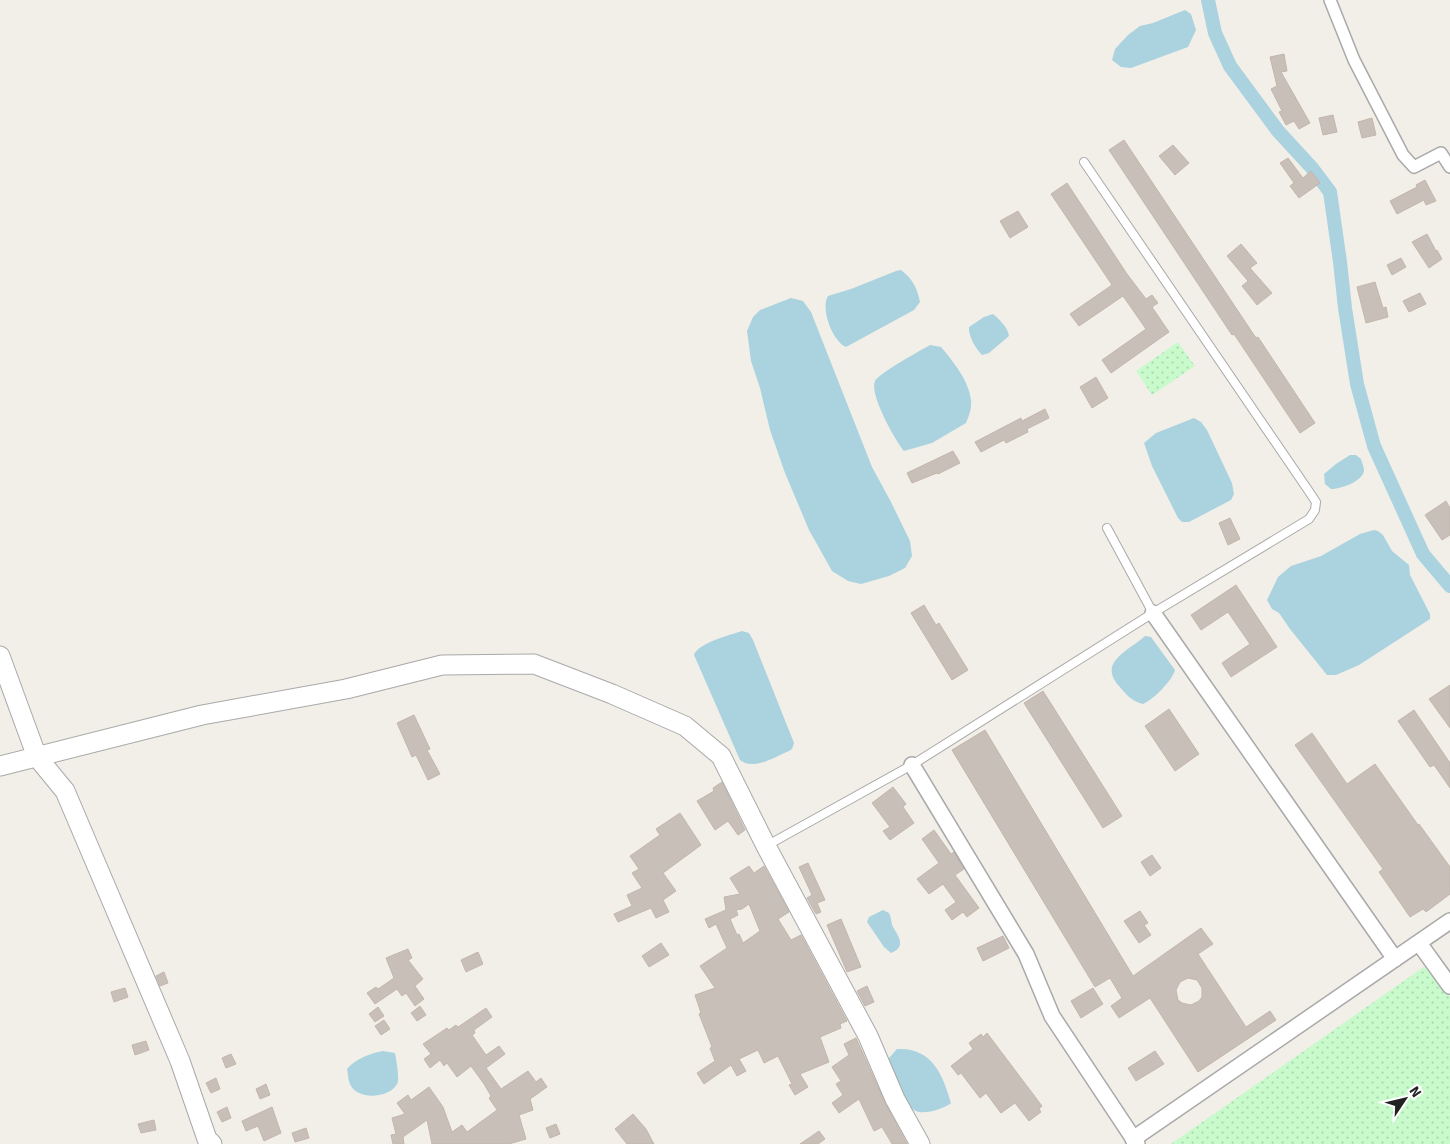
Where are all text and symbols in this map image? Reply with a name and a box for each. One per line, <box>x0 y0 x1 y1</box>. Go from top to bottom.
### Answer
north arrow <box>1380 1074 1430 1124</box>
text: N <box>1405 1083 1425 1101</box>

